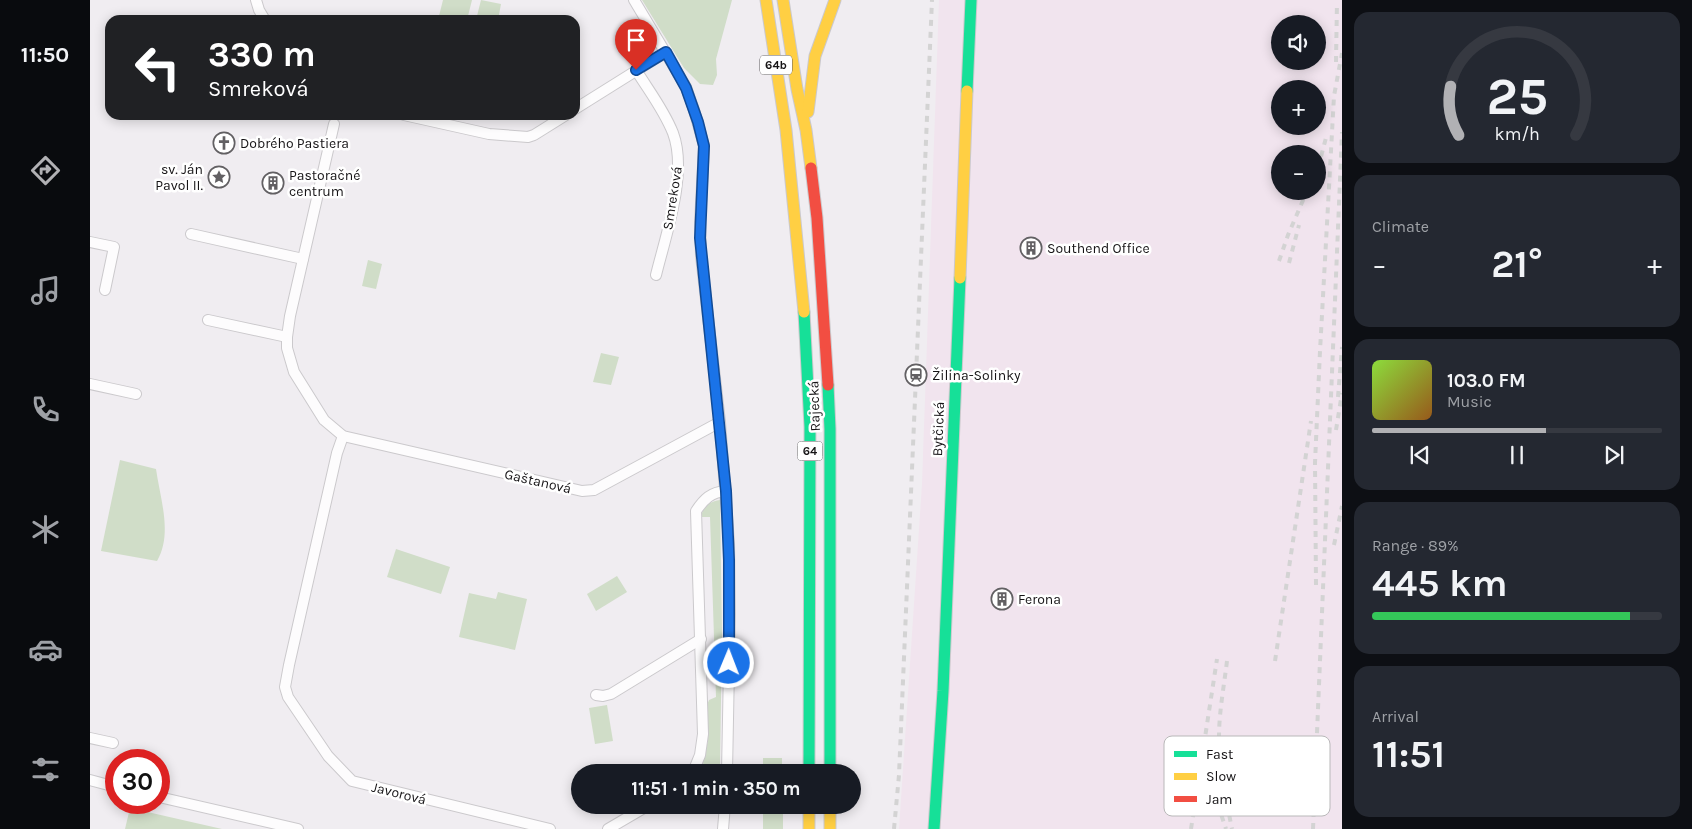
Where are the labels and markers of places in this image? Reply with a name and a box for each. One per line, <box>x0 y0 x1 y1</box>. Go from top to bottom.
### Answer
pin <box>615 19 657 70</box>
church icon: Dobrého Pastiera <box>212 131 236 155</box>
place label: Dobrého Pastiera <box>240 135 349 152</box>
place label: sv. Ján Pavol II. <box>155 161 203 194</box>
place icon: sv. Ján Pavol II. <box>207 165 231 189</box>
place label: Pastoračné centrum <box>289 167 360 200</box>
building icon: Pastoračné centrum <box>261 171 285 195</box>
building icon: Southend Office <box>1019 236 1043 260</box>
place label: Southend Office <box>1047 240 1150 257</box>
station icon: Žilina-Solinky <box>904 363 928 387</box>
place label: Žilina-Solinky <box>932 367 1021 384</box>
building icon: Ferona <box>990 587 1014 611</box>
place label: Ferona <box>1018 591 1061 608</box>

